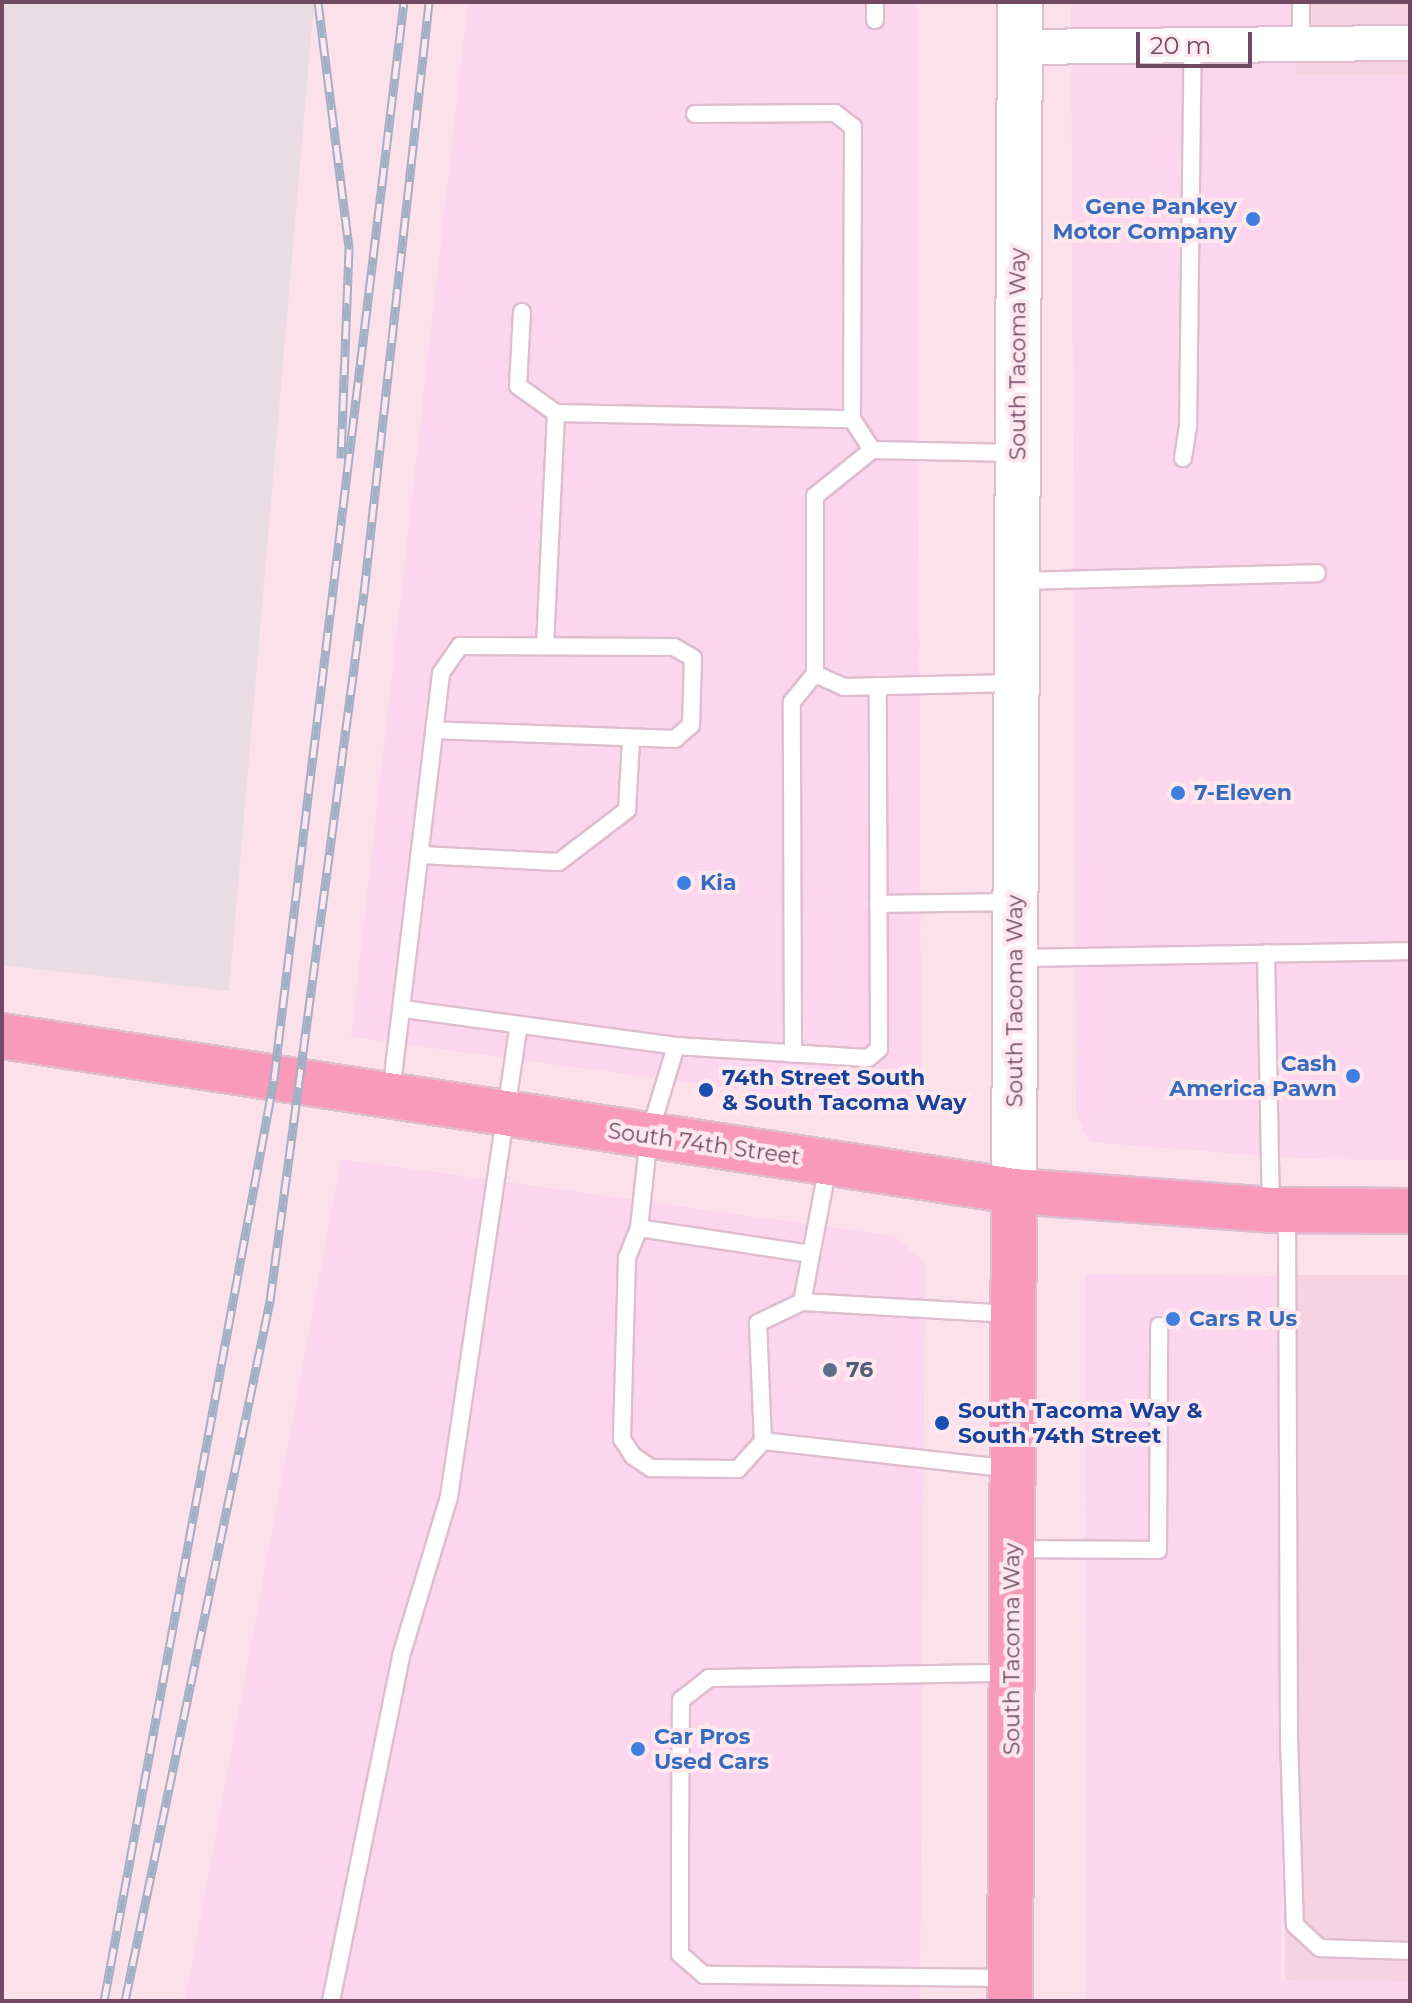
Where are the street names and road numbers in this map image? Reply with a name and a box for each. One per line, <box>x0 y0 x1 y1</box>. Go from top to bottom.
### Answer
street label: South Tacoma Way <box>1005 248 1031 460</box>
street label: South Tacoma Way <box>1002 895 1028 1107</box>
street label: South 74th Street <box>606 1117 802 1171</box>
street label: South Tacoma Way <box>999 1543 1025 1755</box>

